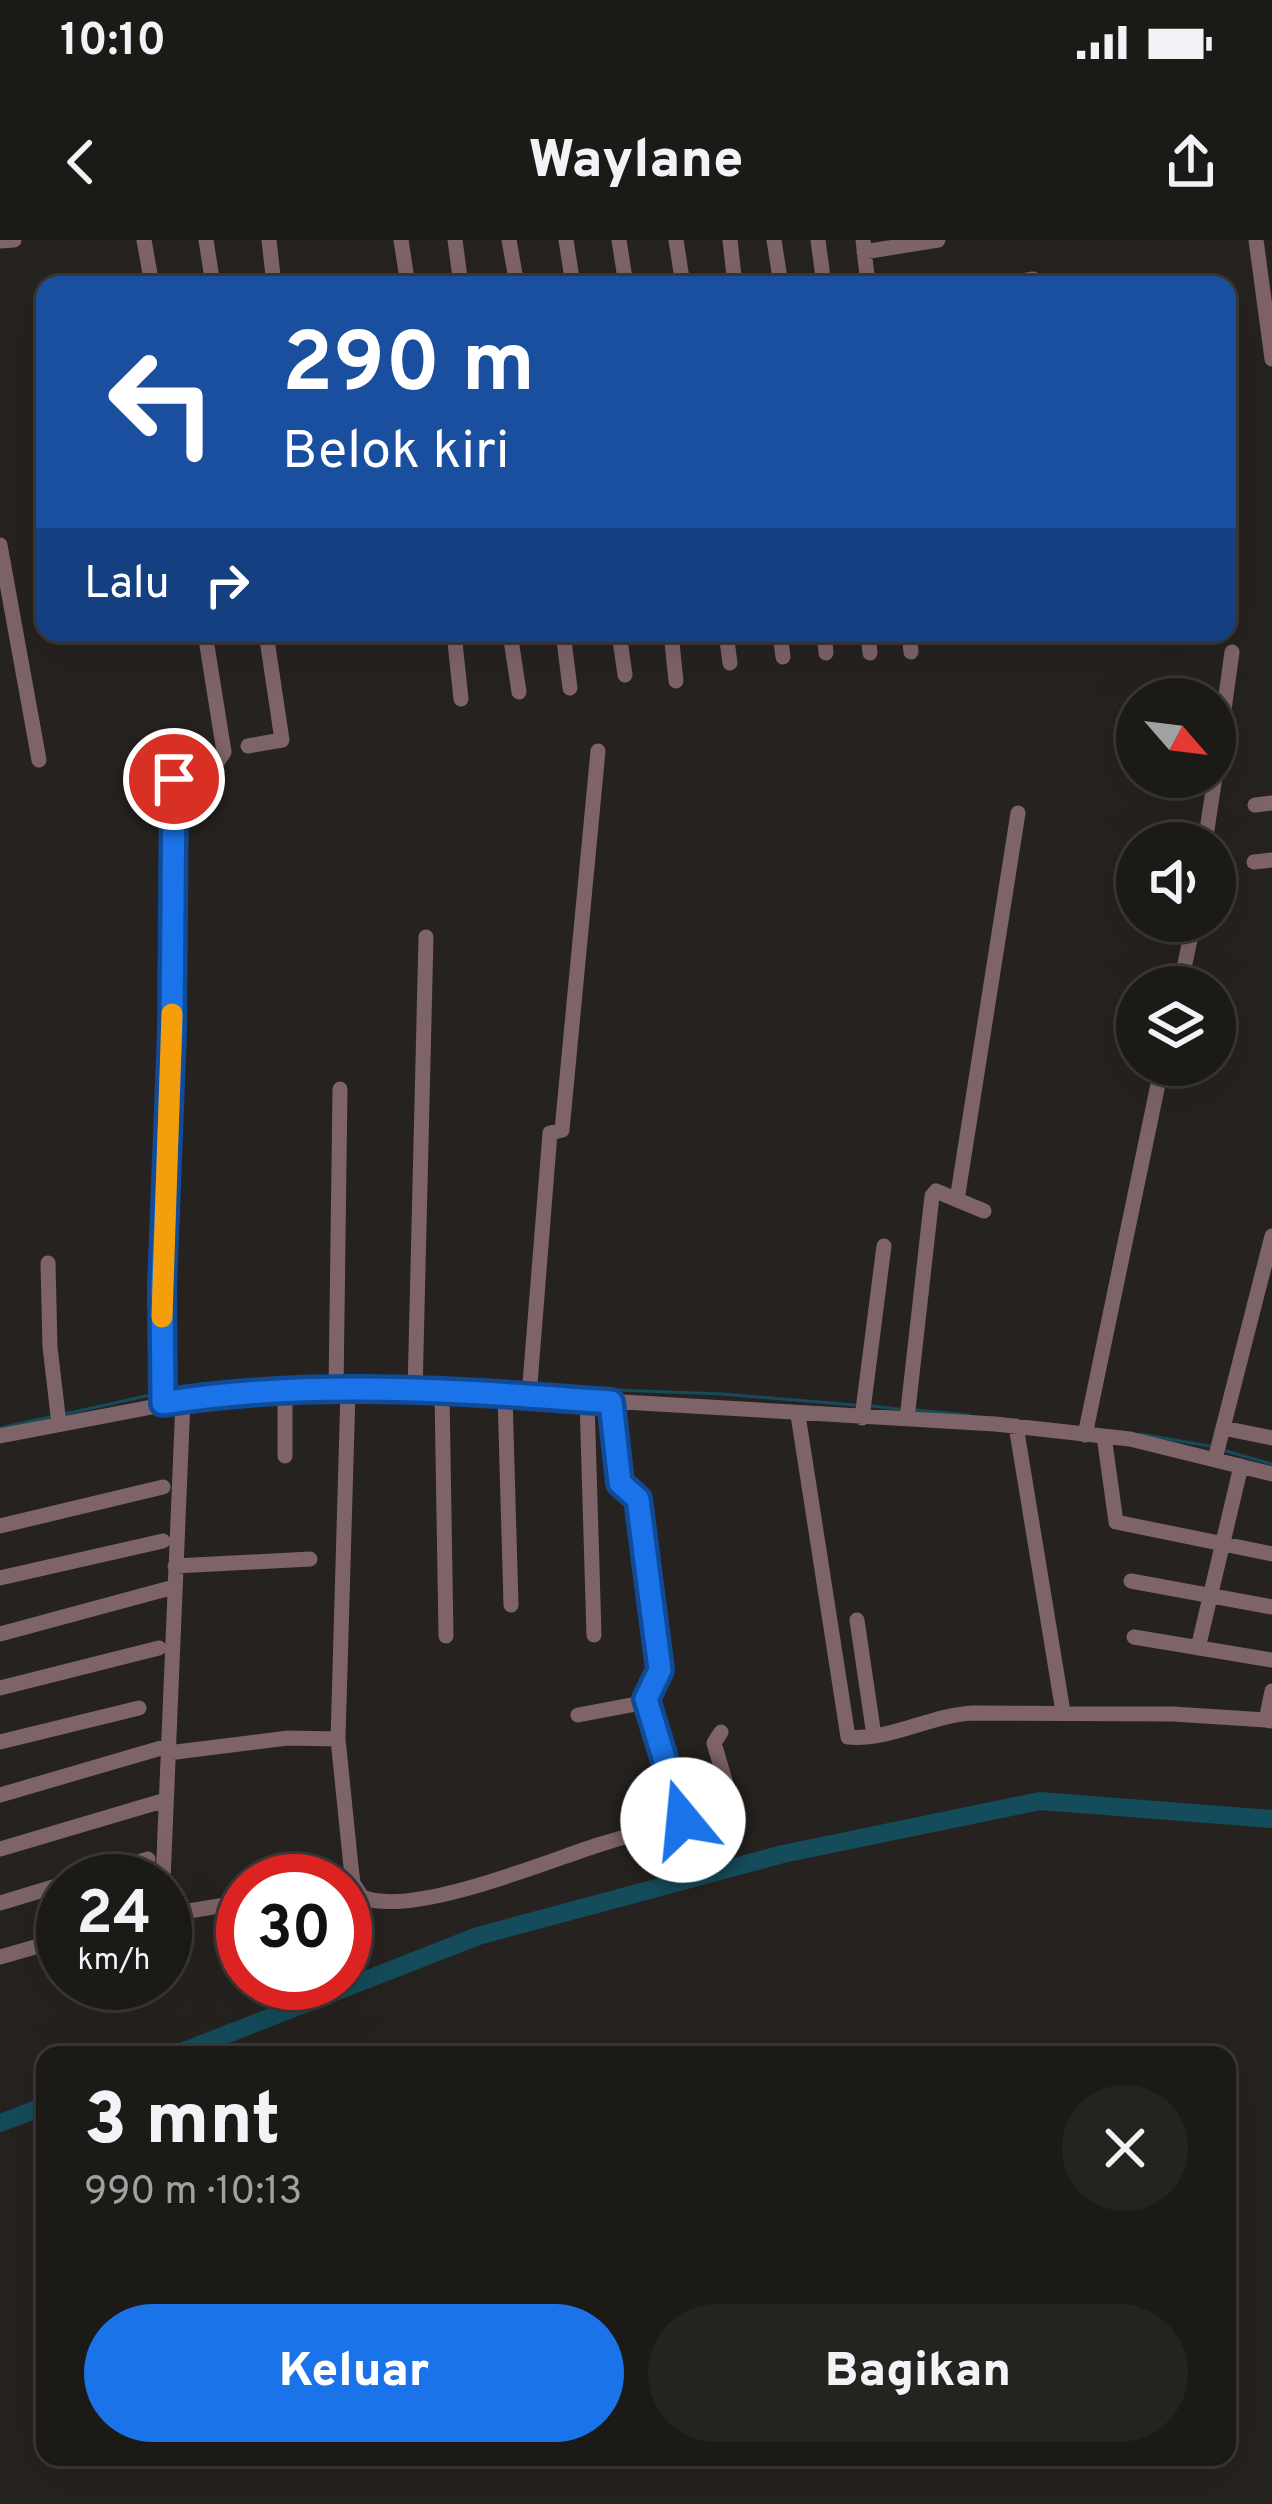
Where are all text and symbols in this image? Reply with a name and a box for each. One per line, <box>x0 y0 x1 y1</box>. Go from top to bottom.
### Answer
text: 10:10 <box>60 14 166 71</box>
text: Waylane <box>529 128 743 197</box>
icon: back <box>48 129 114 195</box>
icon: share <box>1158 129 1224 195</box>
text: 290 m <box>282 315 535 421</box>
icon: left <box>84 324 240 480</box>
text: Belok kiri <box>282 419 509 488</box>
icon: right <box>194 552 260 618</box>
text: Lalu <box>84 557 170 614</box>
north arrow <box>1116 678 1236 798</box>
map controls <box>1116 678 1236 1086</box>
pin <box>123 728 225 830</box>
icon: arrive <box>141 746 207 812</box>
button: sound <box>1116 822 1236 942</box>
button: layers <box>1116 966 1236 1086</box>
position arrow <box>620 1757 746 1883</box>
speed limit sign: 30 <box>216 1854 372 2010</box>
text: 24 <box>76 1879 152 1955</box>
text: km/h <box>78 1943 150 1980</box>
text: 3 mnt <box>84 2078 280 2170</box>
button: close <box>1062 2085 1188 2211</box>
text: 990 m · 10:13 <box>84 2169 302 2218</box>
button: Keluar <box>84 2304 624 2442</box>
button: Bagikan <box>648 2304 1188 2442</box>

